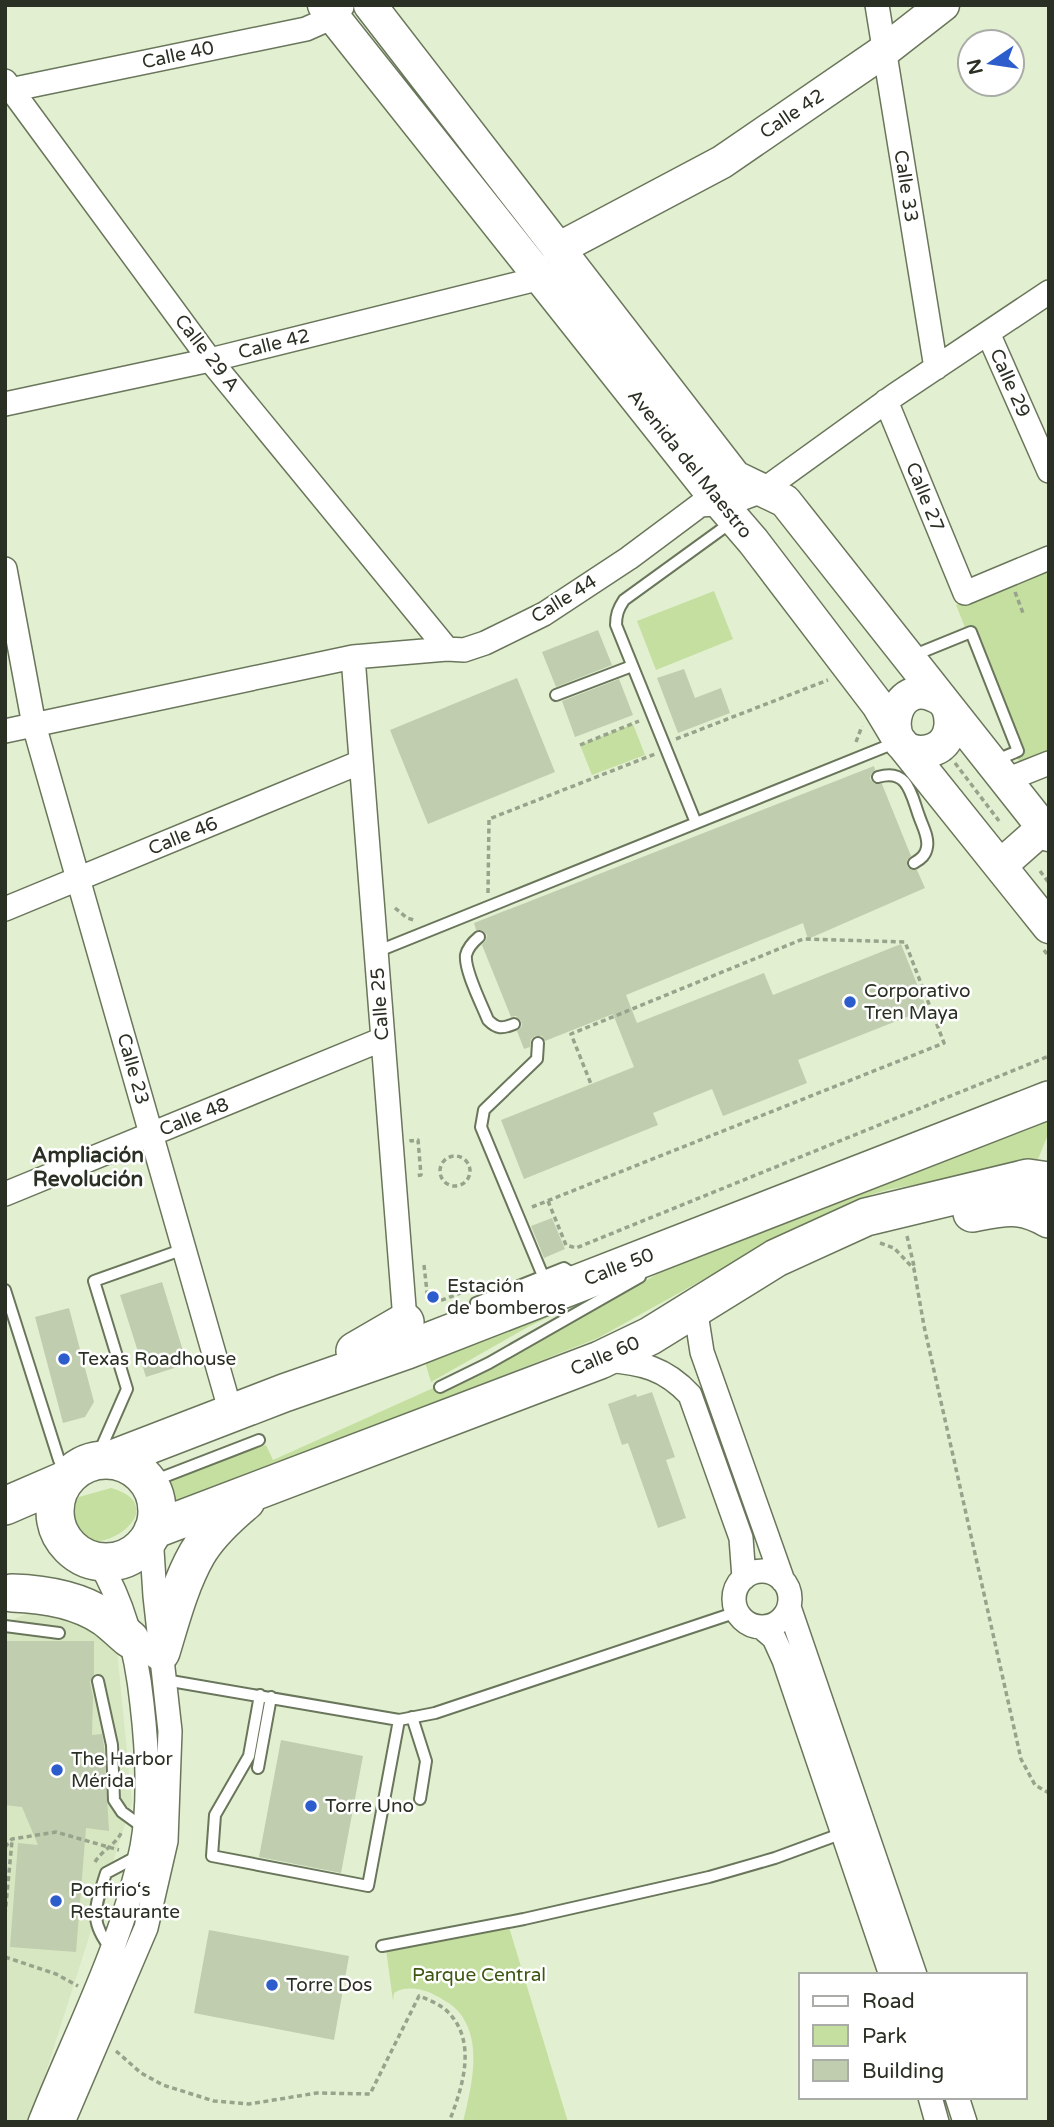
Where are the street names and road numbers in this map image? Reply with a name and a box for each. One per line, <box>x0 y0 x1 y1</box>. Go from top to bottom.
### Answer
street label: Calle 40 <box>140 37 216 73</box>
street label: Calle 42 <box>756 84 828 144</box>
street label: Calle 33 <box>889 148 923 224</box>
street label: Calle 29 A <box>170 310 244 396</box>
street label: Calle 42 <box>236 325 312 363</box>
street label: Calle 29 <box>985 345 1035 421</box>
street label: Avenida del Maestro <box>623 385 757 543</box>
street label: Calle 27 <box>901 459 949 535</box>
street label: Calle 44 <box>527 570 601 628</box>
street label: Calle 46 <box>145 812 221 860</box>
street label: Calle 25 <box>366 967 394 1041</box>
street label: Calle 23 <box>112 1031 154 1107</box>
street label: Calle 48 <box>156 1093 232 1141</box>
street label: Calle 50 <box>581 1244 657 1290</box>
street label: Calle 60 <box>567 1332 643 1380</box>

